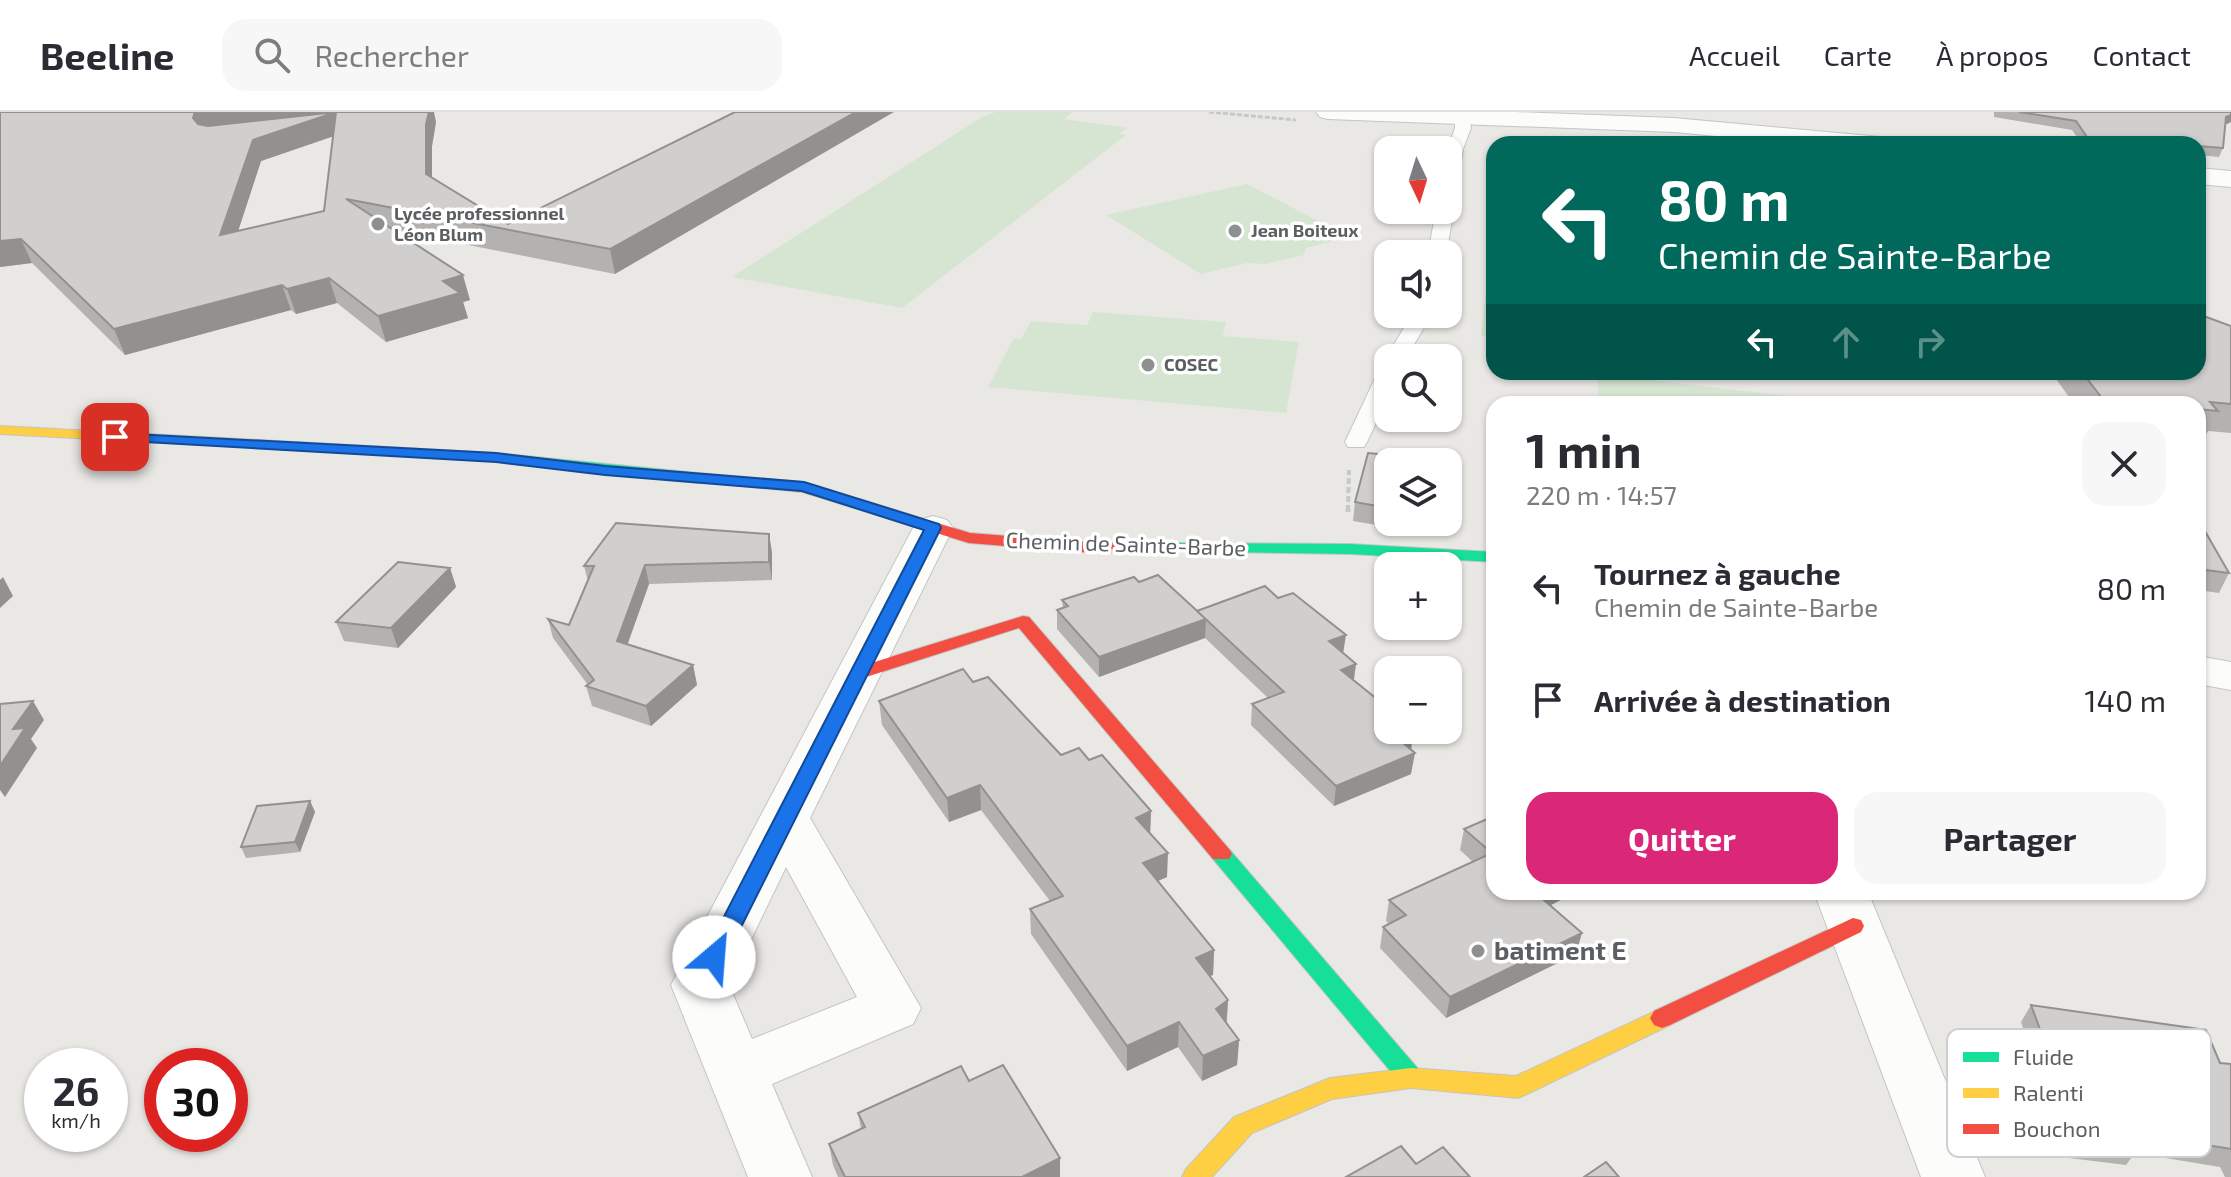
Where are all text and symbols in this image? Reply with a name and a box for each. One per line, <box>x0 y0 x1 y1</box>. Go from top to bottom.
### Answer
search box <box>222 19 782 91</box>
text: Beeline <box>40 32 174 78</box>
icon: search <box>250 33 294 77</box>
text: Rechercher <box>314 37 469 73</box>
text: Accueil <box>1689 38 1780 72</box>
text: Carte <box>1824 38 1892 72</box>
text: À propos <box>1936 38 2048 72</box>
text: Contact <box>2092 38 2191 72</box>
north arrow <box>1374 136 1462 224</box>
map controls <box>1374 136 1462 744</box>
text: 80 m <box>1658 165 1790 232</box>
icon: left <box>1526 168 1630 272</box>
place label: Lycée professionnel Léon Blum <box>394 202 565 245</box>
marker: Lycée professionnel Léon Blum <box>369 215 387 233</box>
place label: Jean Boiteux <box>1251 219 1359 241</box>
marker: Jean Boiteux <box>1226 222 1244 240</box>
text: Chemin de Sainte-Barbe <box>1658 233 2052 276</box>
button: sound <box>1374 240 1462 328</box>
icon: left <box>1740 320 1784 364</box>
icon: ahead <box>1824 320 1868 364</box>
icon: right <box>1908 320 1952 364</box>
button: search <box>1374 344 1462 432</box>
place label: COSEC <box>1164 353 1219 375</box>
marker: COSEC <box>1139 356 1157 374</box>
pin <box>81 403 149 471</box>
icon: arrive <box>93 415 137 459</box>
text: 1 min <box>1526 420 1642 478</box>
button: close <box>2082 422 2166 506</box>
button: layers <box>1374 448 1462 536</box>
text: 220 m · 14:57 <box>1526 479 1677 510</box>
street label: Chemin de Sainte-Barbe <box>1005 526 1247 560</box>
button: + <box>1374 552 1462 640</box>
text: Tournez à gauche <box>1594 555 1841 591</box>
icon: left <box>1526 566 1570 610</box>
text: 80 m <box>2097 570 2166 606</box>
text: Chemin de Sainte-Barbe <box>1594 591 1878 622</box>
button: − <box>1374 656 1462 744</box>
icon: arrive <box>1526 678 1570 722</box>
text: Arrivée à destination <box>1594 682 1891 718</box>
text: 140 m <box>2085 682 2166 718</box>
button: Quitter <box>1526 792 1838 884</box>
button: Partager <box>1854 792 2166 884</box>
position arrow <box>672 915 756 999</box>
place label: batiment E <box>1494 934 1627 965</box>
marker: batiment E <box>1469 942 1487 960</box>
legend <box>1947 1029 2211 1157</box>
text: Fluide <box>2013 1043 2074 1069</box>
speed limit sign: 30 <box>144 1048 248 1152</box>
text: 26 <box>53 1066 99 1114</box>
text: Ralenti <box>2013 1079 2084 1105</box>
text: km/h <box>51 1108 101 1132</box>
text: Bouchon <box>2013 1115 2101 1141</box>

